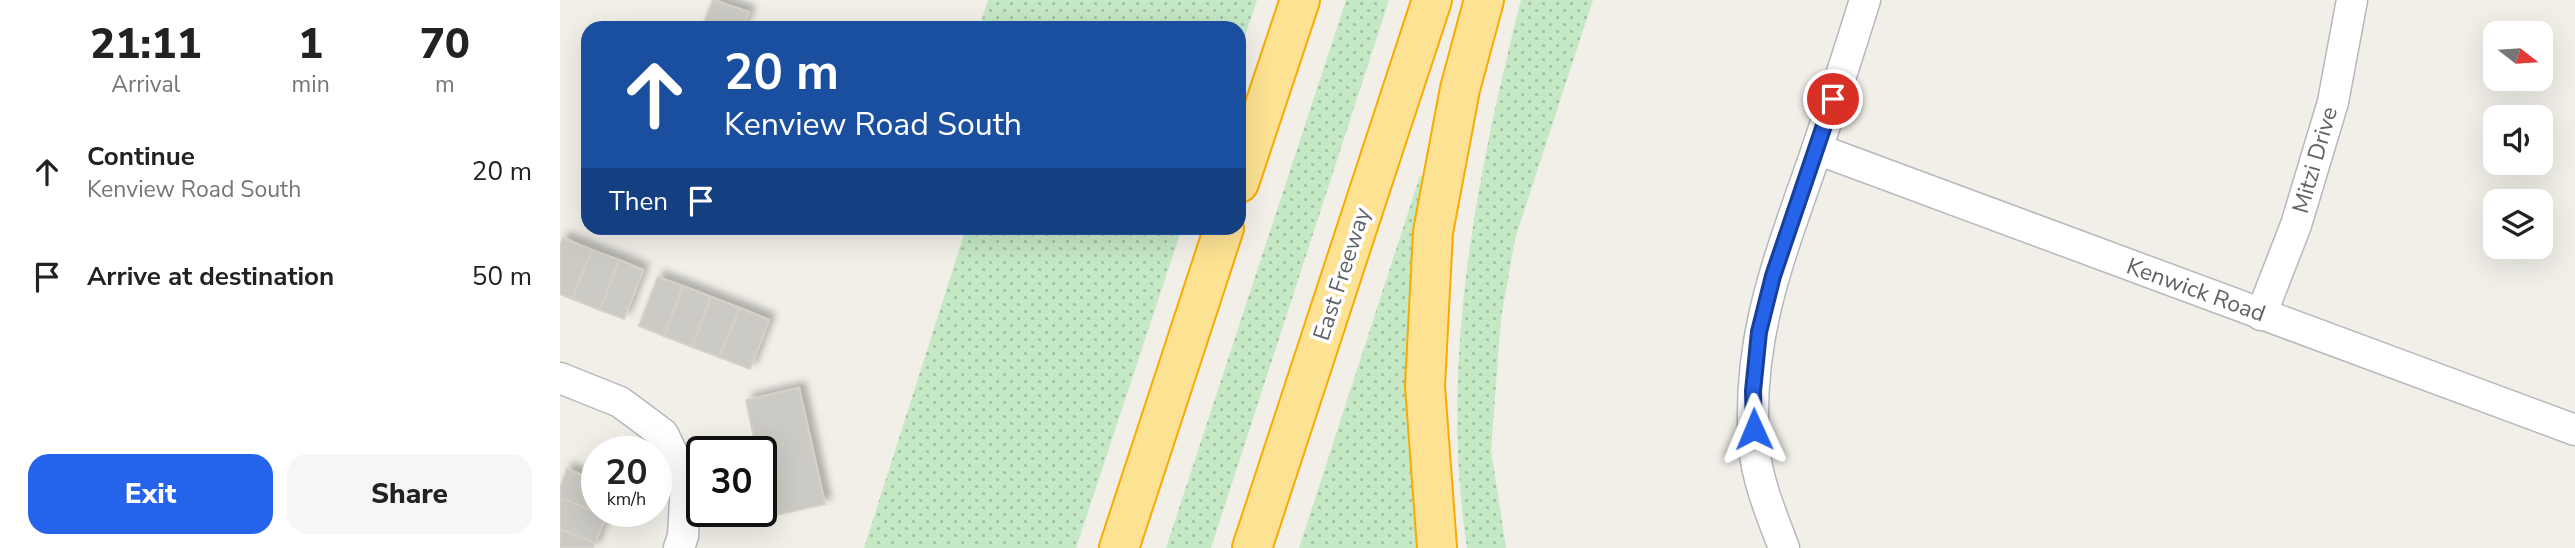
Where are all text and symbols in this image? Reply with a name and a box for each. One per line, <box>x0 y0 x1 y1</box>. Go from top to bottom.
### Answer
text: 21:11 <box>90 16 202 73</box>
text: 1 <box>298 16 323 73</box>
text: 70 <box>420 16 470 73</box>
north arrow <box>2483 21 2553 91</box>
map controls <box>2483 21 2553 259</box>
text: 20 m <box>724 39 839 106</box>
icon: ahead <box>609 49 700 140</box>
text: Arrival <box>111 69 180 100</box>
text: min <box>292 69 330 100</box>
text: m <box>435 69 455 100</box>
pin <box>1803 69 1863 129</box>
icon: arrive <box>1814 80 1852 118</box>
text: Kenview Road South <box>724 103 1022 146</box>
street label: Mitzi Drive <box>2285 103 2345 217</box>
button: sound <box>2483 105 2553 175</box>
text: Continue <box>87 139 195 174</box>
icon: ahead <box>28 153 66 191</box>
text: 20 m <box>472 154 532 189</box>
text: Kenview Road South <box>87 174 301 205</box>
icon: arrive <box>682 182 720 220</box>
text: Then <box>609 184 668 219</box>
button: layers <box>2483 189 2553 259</box>
street label: East Freeway <box>1306 203 1378 344</box>
street label: Kenwick Road <box>2122 251 2270 329</box>
icon: arrive <box>28 258 66 296</box>
text: Arrive at destination <box>87 259 334 294</box>
text: 50 m <box>472 259 532 294</box>
position arrow <box>1717 392 1791 466</box>
speed limit sign: 30 <box>686 436 777 527</box>
text: 20 <box>605 449 648 496</box>
button: Exit <box>28 454 273 534</box>
button: Share <box>287 454 532 534</box>
text: km/h <box>607 487 646 511</box>

